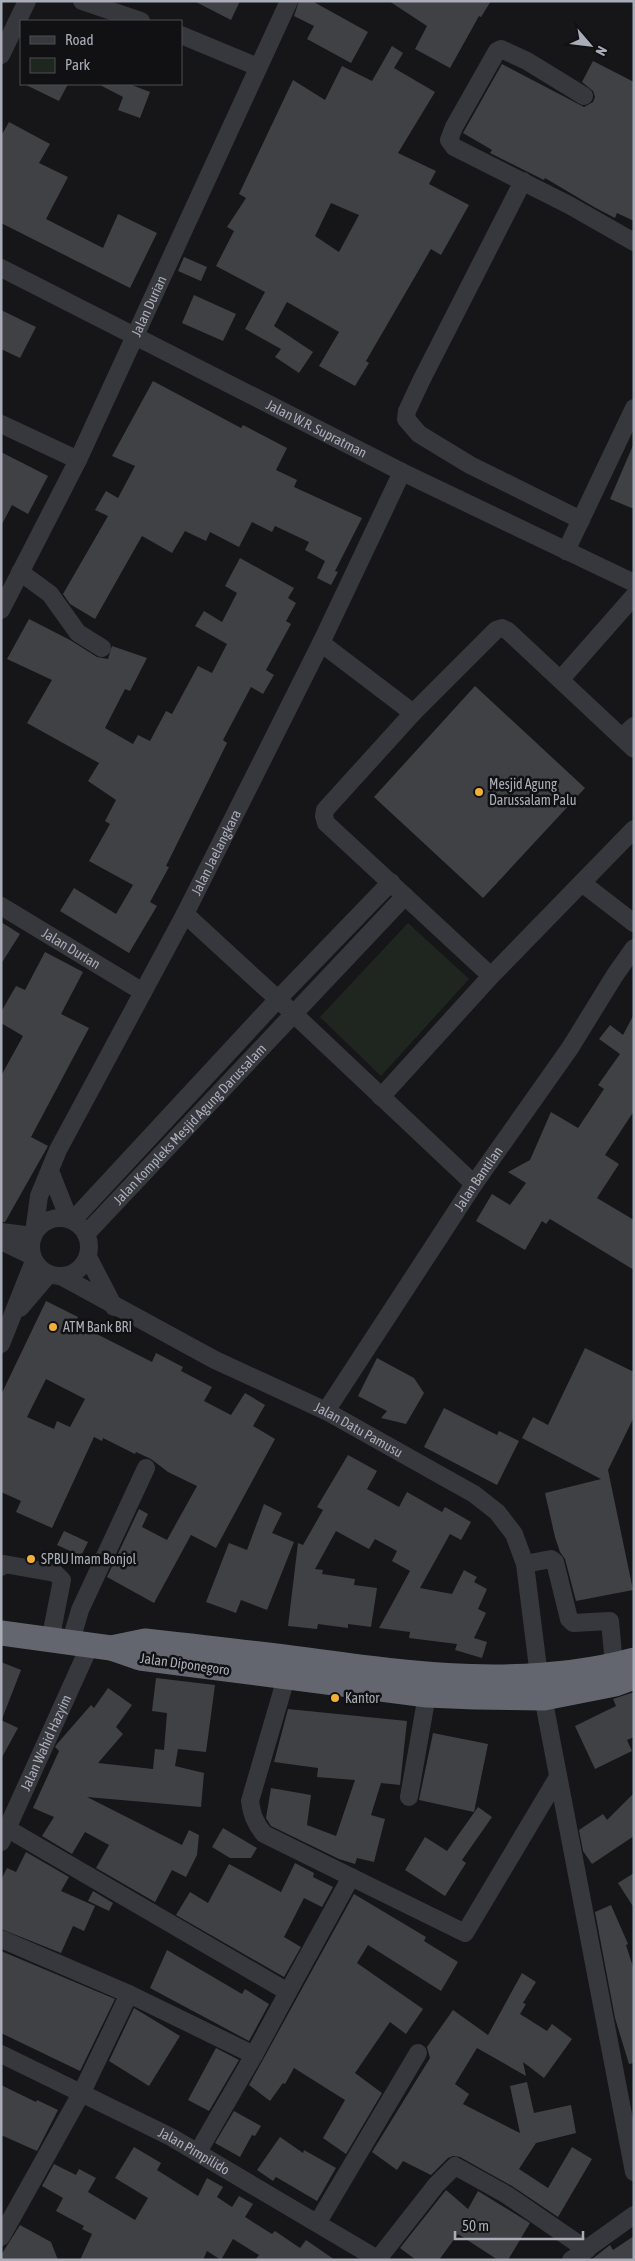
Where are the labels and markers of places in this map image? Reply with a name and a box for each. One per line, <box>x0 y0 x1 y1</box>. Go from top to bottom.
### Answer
place label: Mesjid Agung Darussalam Palu <box>489 776 576 808</box>
marker: Mesjid Agung Darussalam Palu <box>473 786 485 798</box>
place label: ATM Bank BRI <box>63 1319 132 1335</box>
marker: ATM Bank BRI <box>47 1321 59 1333</box>
place label: SPBU Imam Bonjol <box>41 1551 137 1567</box>
marker: SPBU Imam Bonjol <box>25 1553 37 1565</box>
place label: Kantor <box>345 1690 380 1706</box>
marker: Kantor <box>329 1692 341 1704</box>

